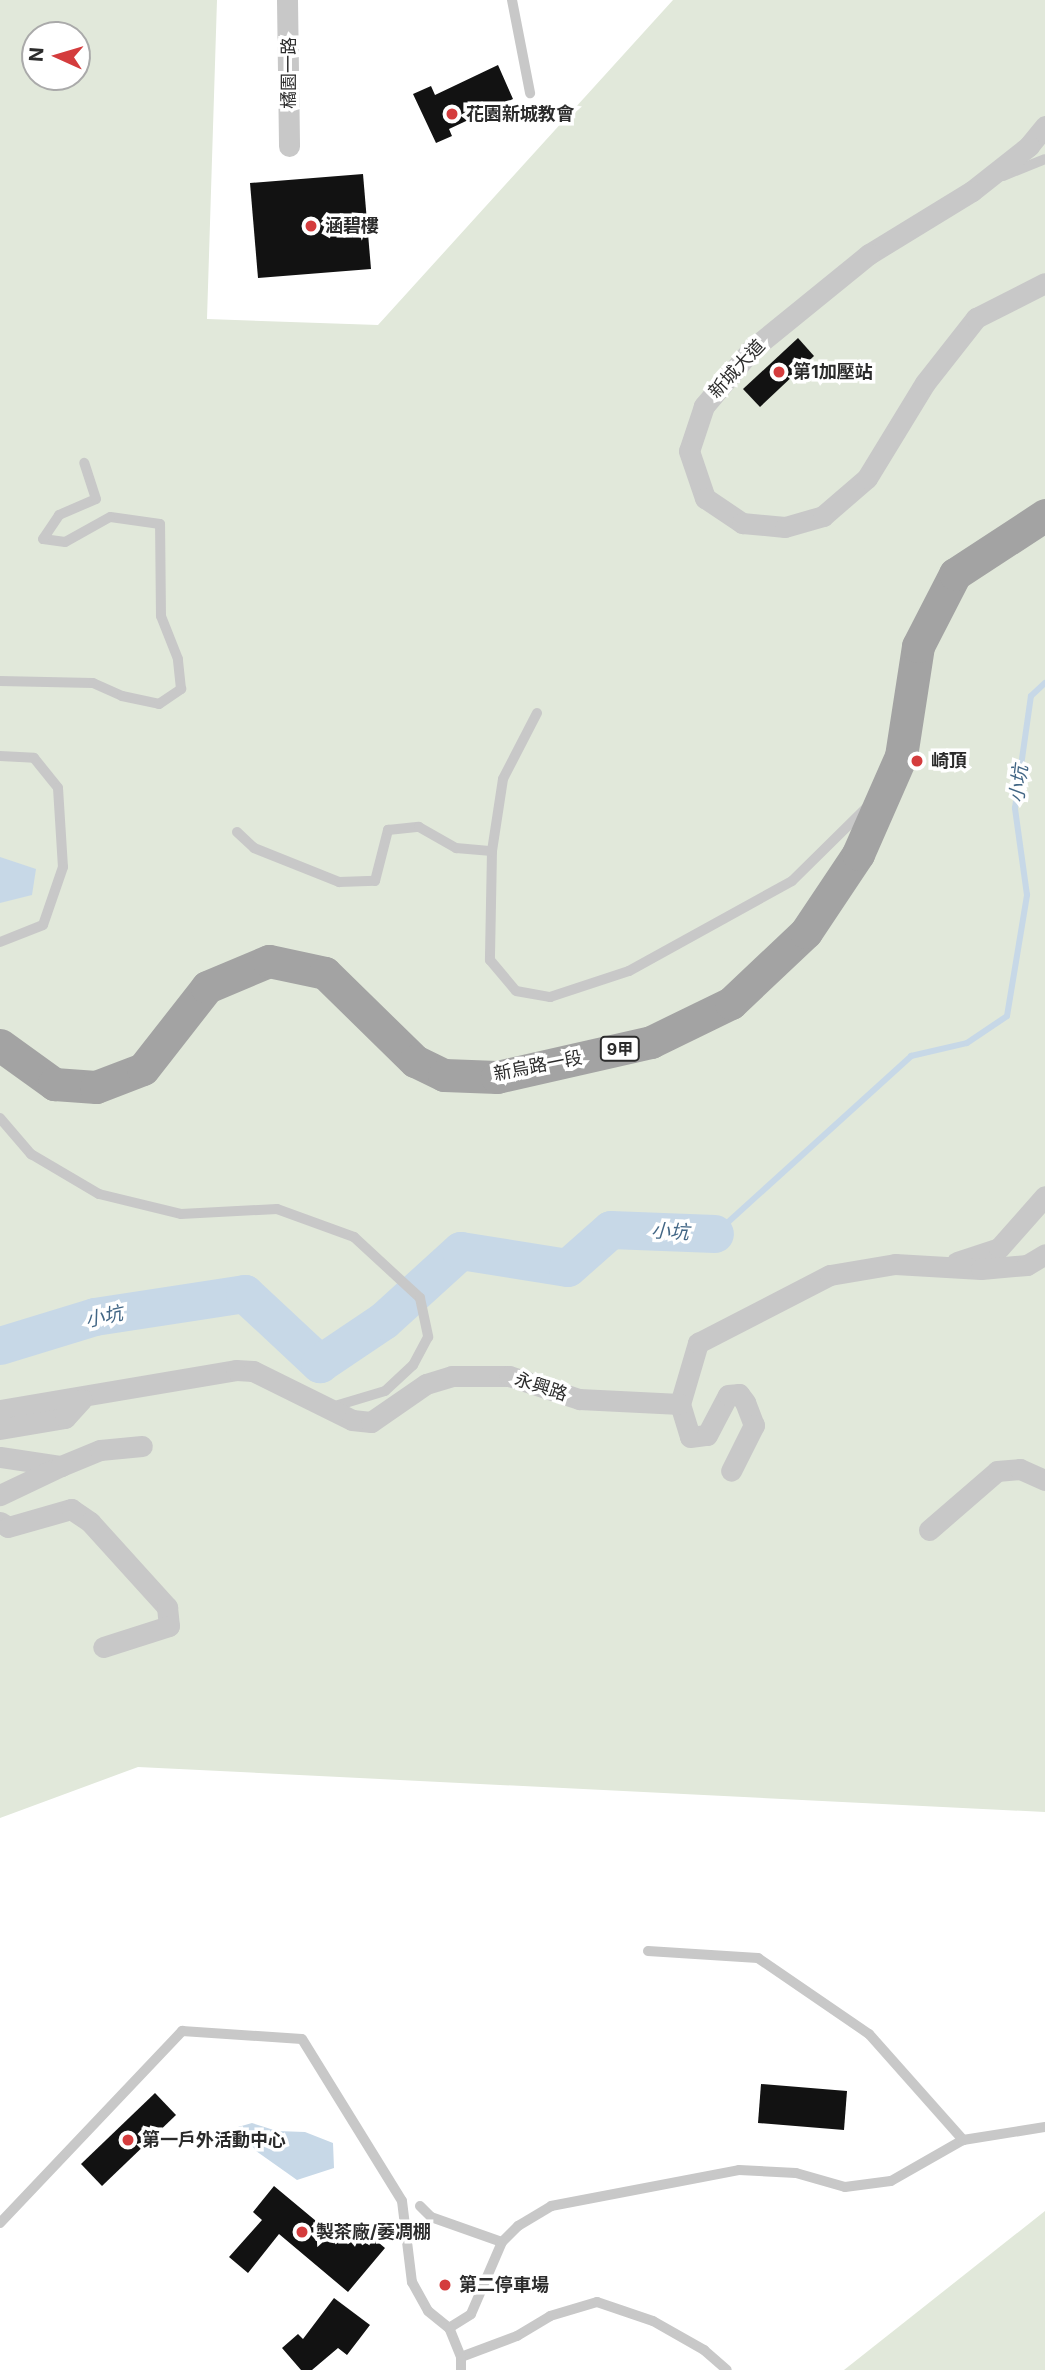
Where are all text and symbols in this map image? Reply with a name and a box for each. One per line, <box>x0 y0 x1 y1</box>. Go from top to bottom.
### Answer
north arrow <box>21 21 91 91</box>
street label: 橘園一路 <box>278 37 300 109</box>
text: N <box>25 47 49 63</box>
place label: 花園新城教會 <box>466 103 574 125</box>
marker: 花園新城教會 <box>444 106 460 122</box>
place label: 涵碧樓 <box>325 215 379 237</box>
marker: 涵碧樓 <box>303 218 319 234</box>
street label: 新城大道 <box>705 335 769 403</box>
place label: 第1加壓站 <box>793 361 873 383</box>
marker: 第1加壓站 <box>771 364 787 380</box>
place label: 崎頂 <box>931 750 967 772</box>
marker: 崎頂 <box>909 753 925 769</box>
water label: 小坑 <box>1005 764 1033 804</box>
road number: 9甲 <box>599 1036 641 1062</box>
street label: 新烏路一段 <box>492 1047 584 1085</box>
water label: 小坑 <box>650 1220 690 1244</box>
water label: 小坑 <box>83 1302 125 1332</box>
street label: 永興路 <box>512 1368 570 1406</box>
place label: 第一戶外活動中心 <box>142 2129 286 2151</box>
marker: 第一戶外活動中心 <box>120 2132 136 2148</box>
place label: 製茶廠/萎凋棚 <box>316 2221 431 2243</box>
marker: 製茶廠/萎凋棚 <box>294 2224 310 2240</box>
place label: 第二停車場 <box>459 2274 549 2296</box>
marker: 第二停車場 <box>437 2277 453 2293</box>

